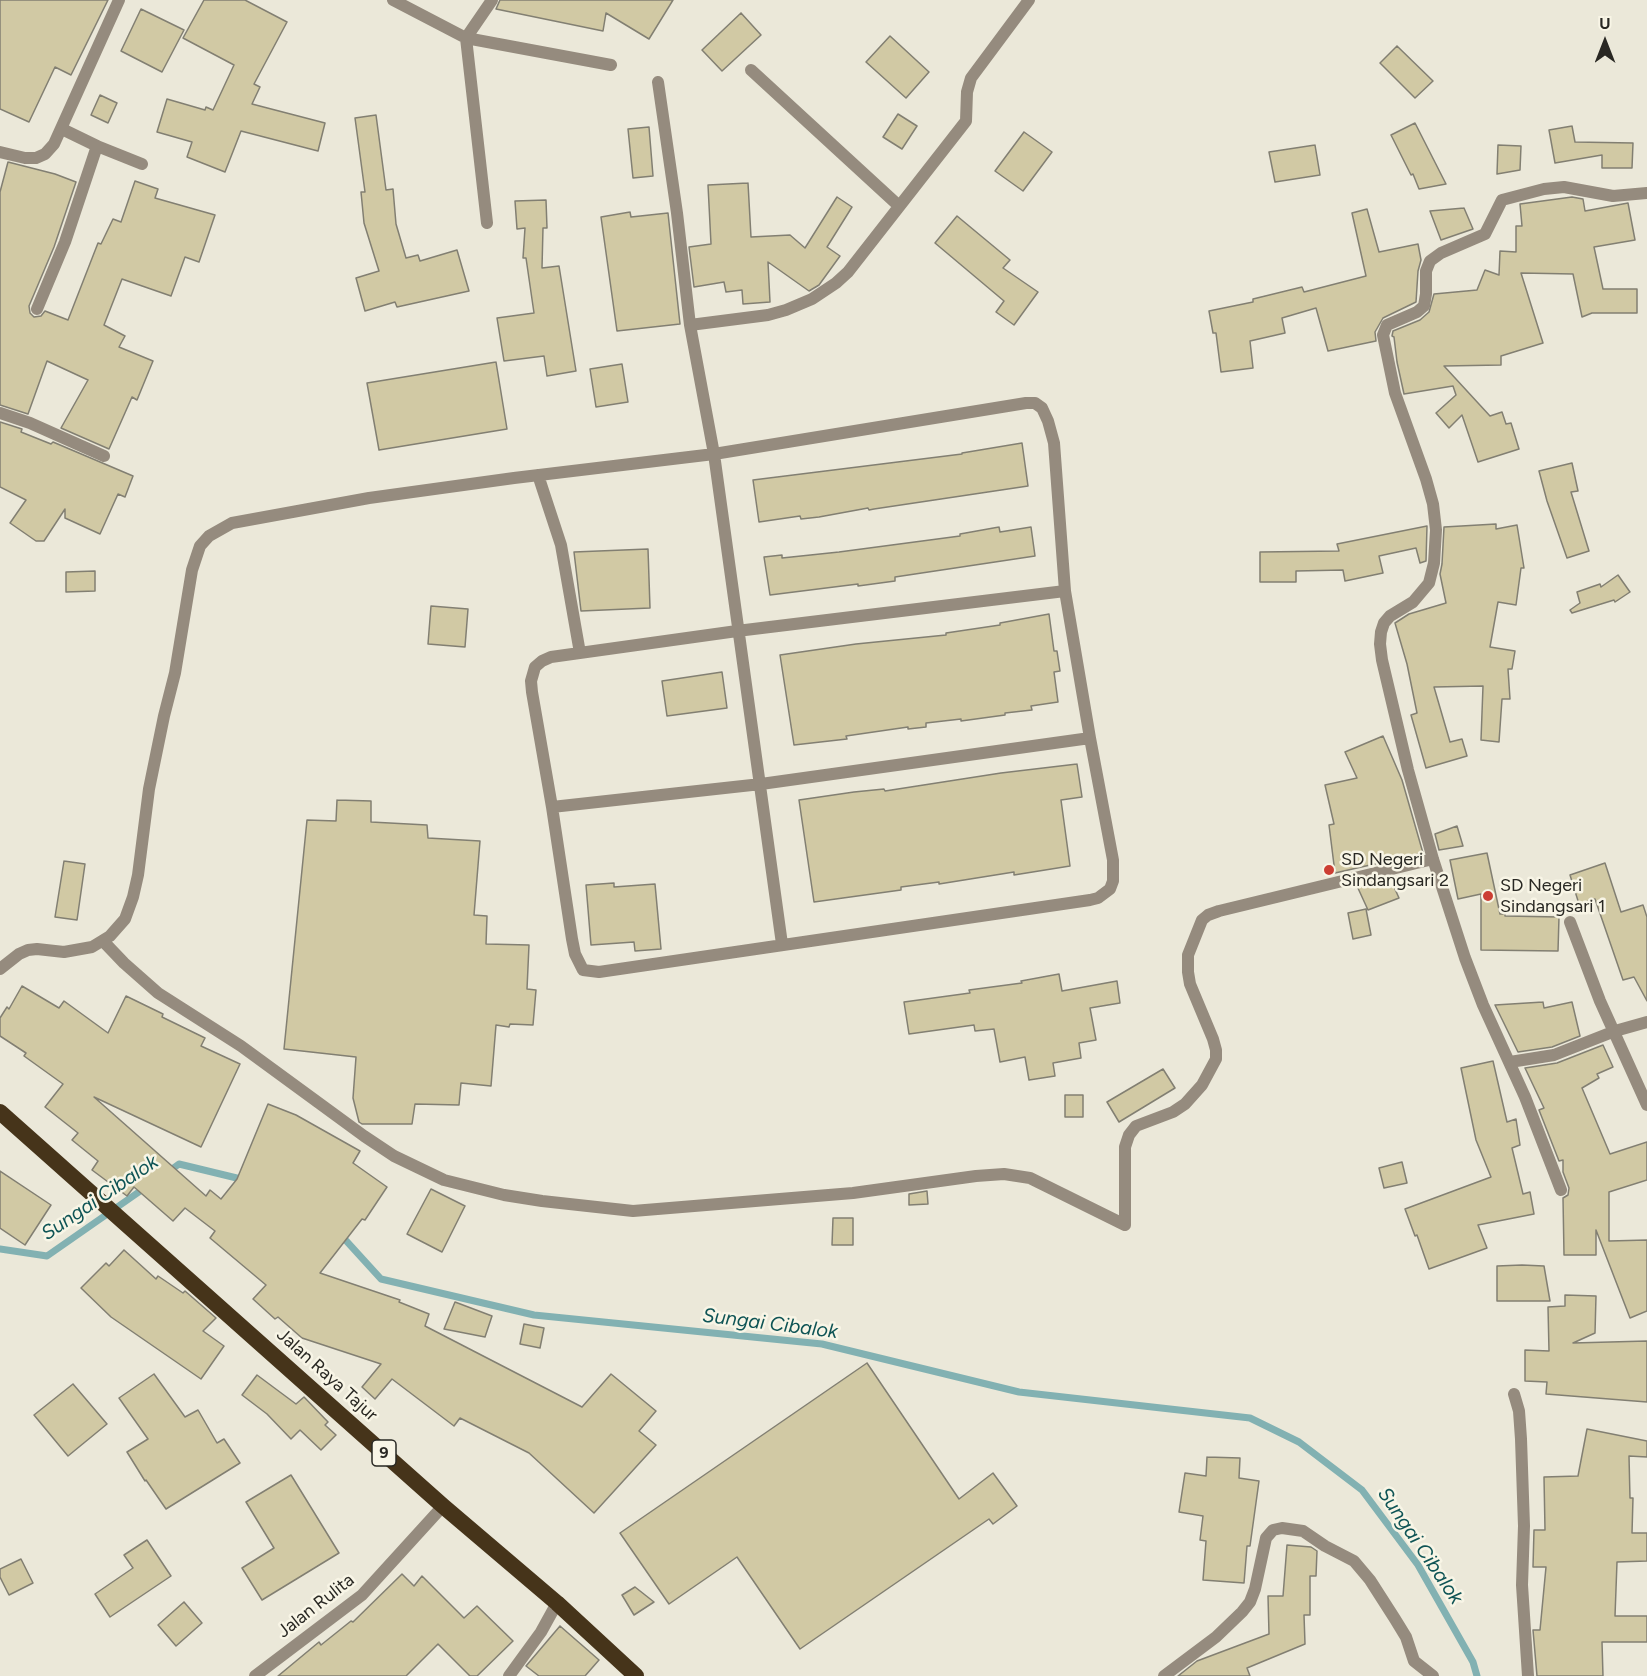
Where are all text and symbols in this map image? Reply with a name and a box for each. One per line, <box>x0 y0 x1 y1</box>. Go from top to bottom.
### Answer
north arrow <box>1575 12 1635 72</box>
text: U <box>1599 14 1611 33</box>
place label: SD Negeri Sindangsari 2 <box>1341 849 1449 892</box>
marker: SD Negeri Sindangsari 2 <box>1322 863 1336 877</box>
place label: SD Negeri Sindangsari 1 <box>1500 875 1605 918</box>
marker: SD Negeri Sindangsari 1 <box>1481 889 1495 903</box>
water label: Sungai Cibalok <box>37 1150 163 1246</box>
water label: Sungai Cibalok <box>701 1304 839 1344</box>
street label: Jalan Raya Tajur <box>272 1324 382 1426</box>
road number: 9 <box>372 1440 396 1466</box>
water label: Sungai Cibalok <box>1372 1483 1468 1609</box>
street label: Jalan Rulita <box>273 1569 359 1643</box>

